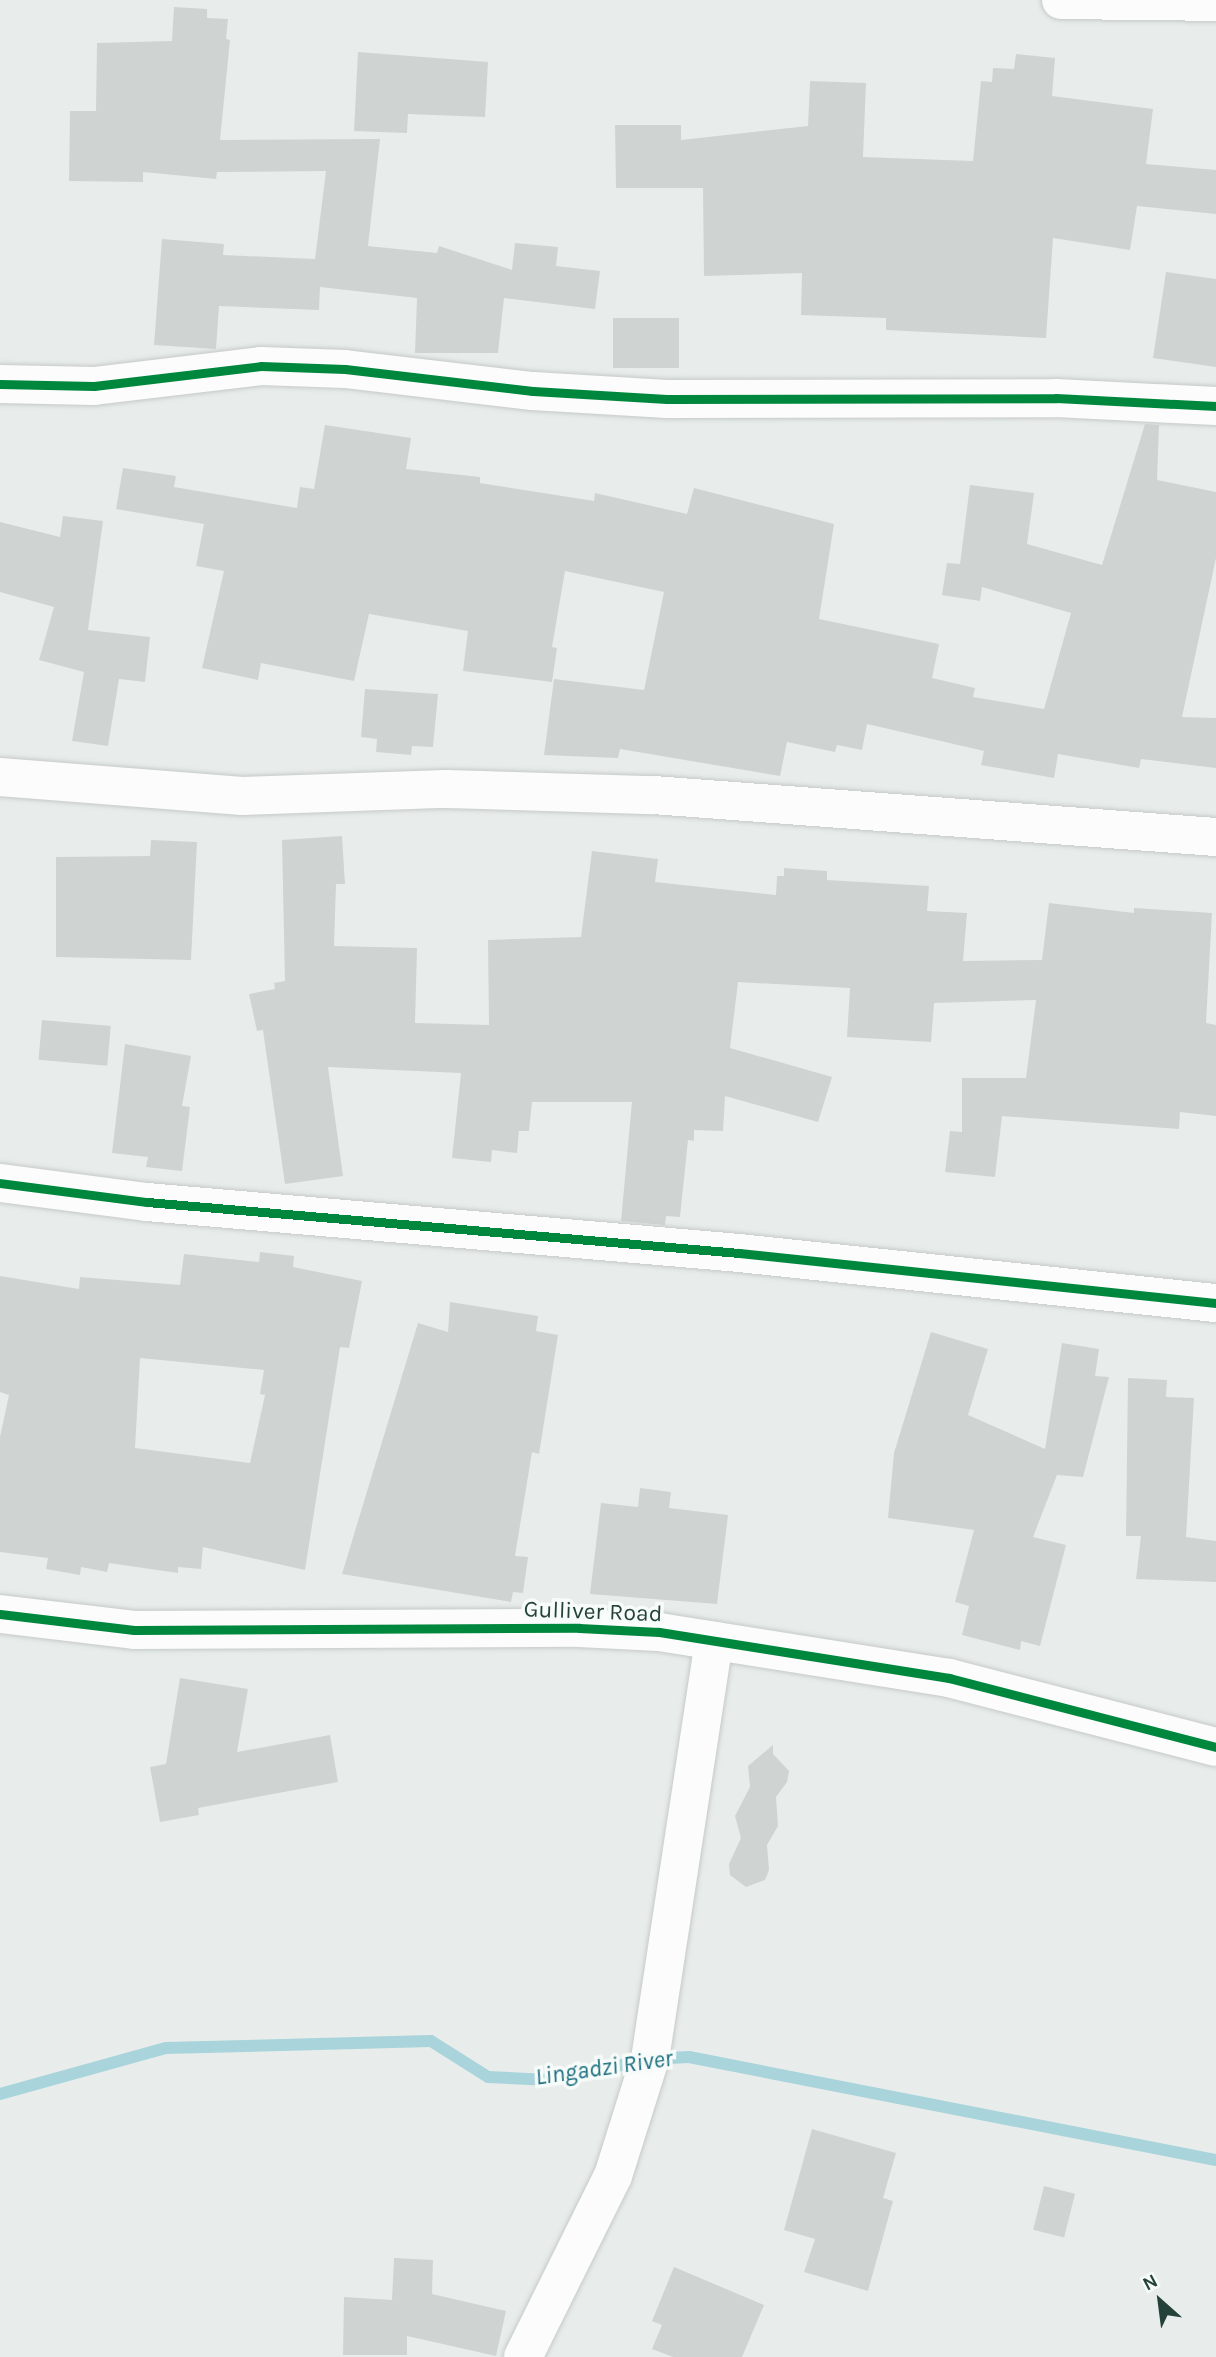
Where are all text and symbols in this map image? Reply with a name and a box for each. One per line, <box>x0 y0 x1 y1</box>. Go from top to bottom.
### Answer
street label: Gulliver Road <box>523 1596 663 1628</box>
water label: Lingadzi River <box>533 2044 675 2092</box>
north arrow <box>1125 2266 1195 2336</box>
text: N <box>1139 2270 1161 2295</box>

